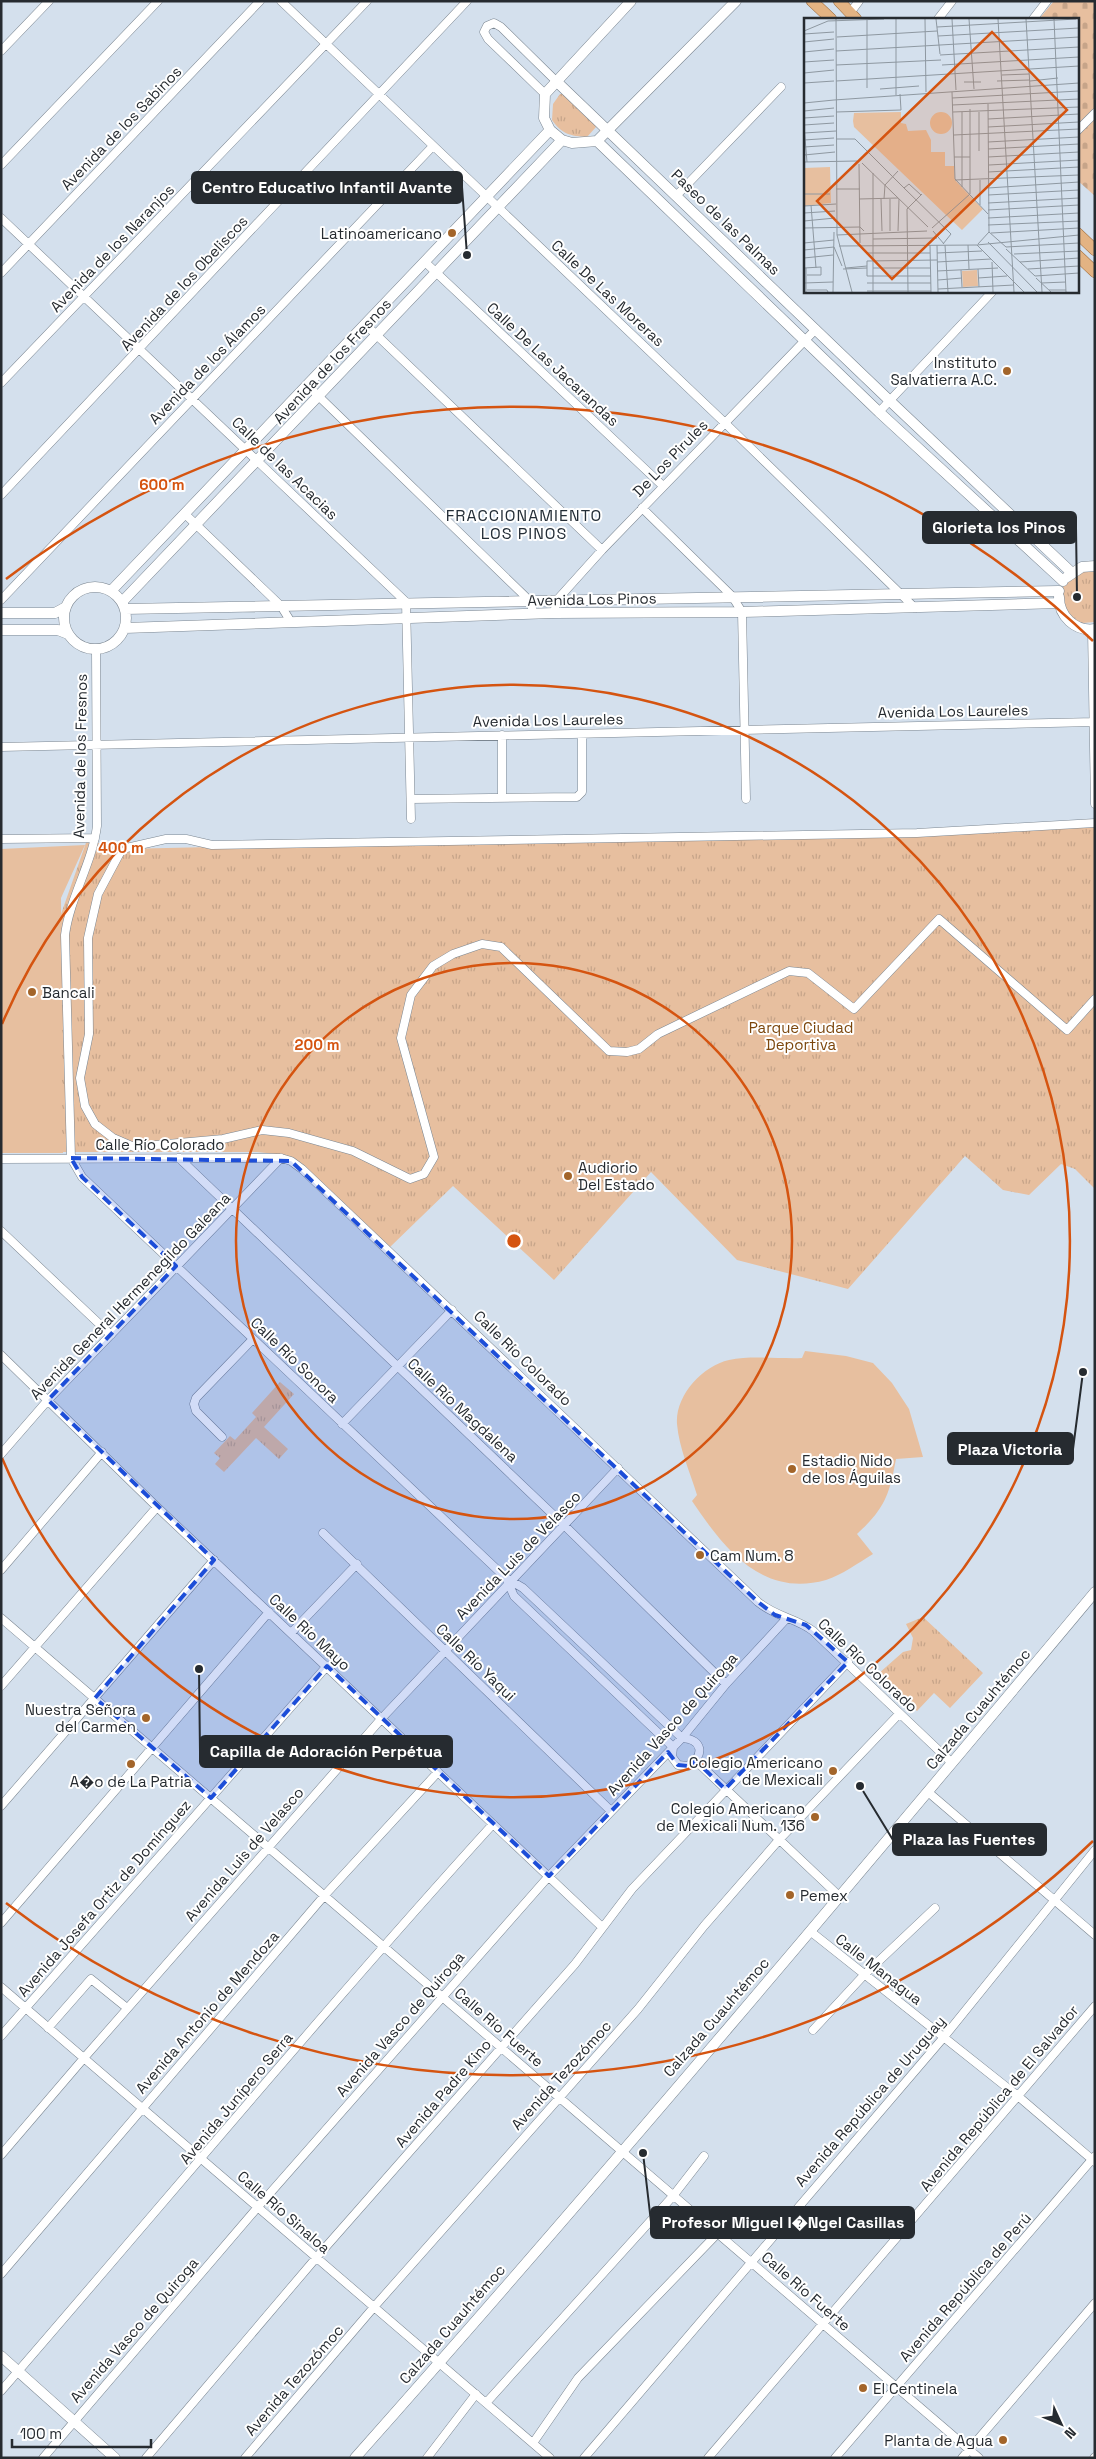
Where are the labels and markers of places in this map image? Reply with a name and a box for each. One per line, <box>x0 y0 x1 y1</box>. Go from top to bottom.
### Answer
callout: Centro Educativo Infantil Avante <box>192 172 462 203</box>
place label: Latinoamericano <box>321 224 442 243</box>
marker: Latinoamericano <box>446 227 458 239</box>
place label: Instituto Salvatierra A.C. <box>890 353 997 389</box>
marker: Instituto Salvatierra A.C. <box>1001 365 1013 377</box>
callout: Glorieta los Pinos <box>923 512 1076 543</box>
place label: Bancali <box>42 983 95 1002</box>
marker: Bancali <box>26 986 38 998</box>
place label: Audiorio Del Estado <box>578 1158 655 1194</box>
marker: Audiorio Del Estado <box>562 1170 574 1182</box>
centre of rings <box>505 1232 523 1250</box>
callout: Plaza Victoria <box>948 1433 1073 1464</box>
place label: Estadio Nido de los Águilas <box>802 1451 901 1487</box>
marker: Estadio Nido de los Águilas <box>786 1463 798 1475</box>
place label: Cam Num. 8 <box>710 1546 794 1565</box>
marker: Cam Num. 8 <box>694 1549 706 1561</box>
place label: Nuestra Señora del Carmen <box>25 1700 136 1736</box>
marker: Nuestra Señora del Carmen <box>140 1712 152 1724</box>
callout: Capilla de Adoración Perpétua <box>200 1736 452 1767</box>
place label: Colegio Americano de Mexicali <box>689 1753 823 1789</box>
marker: A�o de La Patria <box>125 1758 137 1770</box>
marker: Colegio Americano de Mexicali <box>827 1765 839 1777</box>
place label: A�o de La Patria <box>70 1772 193 1791</box>
place label: Colegio Americano de Mexicali Num. 136 <box>656 1799 805 1835</box>
marker: Colegio Americano de Mexicali Num. 136 <box>809 1811 821 1823</box>
callout: Plaza las Fuentes <box>893 1824 1046 1855</box>
place label: Pemex <box>800 1886 848 1905</box>
marker: Pemex <box>784 1889 796 1901</box>
callout: Profesor Miguel I�Ngel Casillas <box>651 2207 914 2238</box>
place label: El Centinela <box>873 2379 958 2398</box>
marker: El Centinela <box>857 2382 869 2394</box>
place label: Planta de Agua <box>884 2431 993 2450</box>
marker: Planta de Agua <box>997 2434 1009 2446</box>

